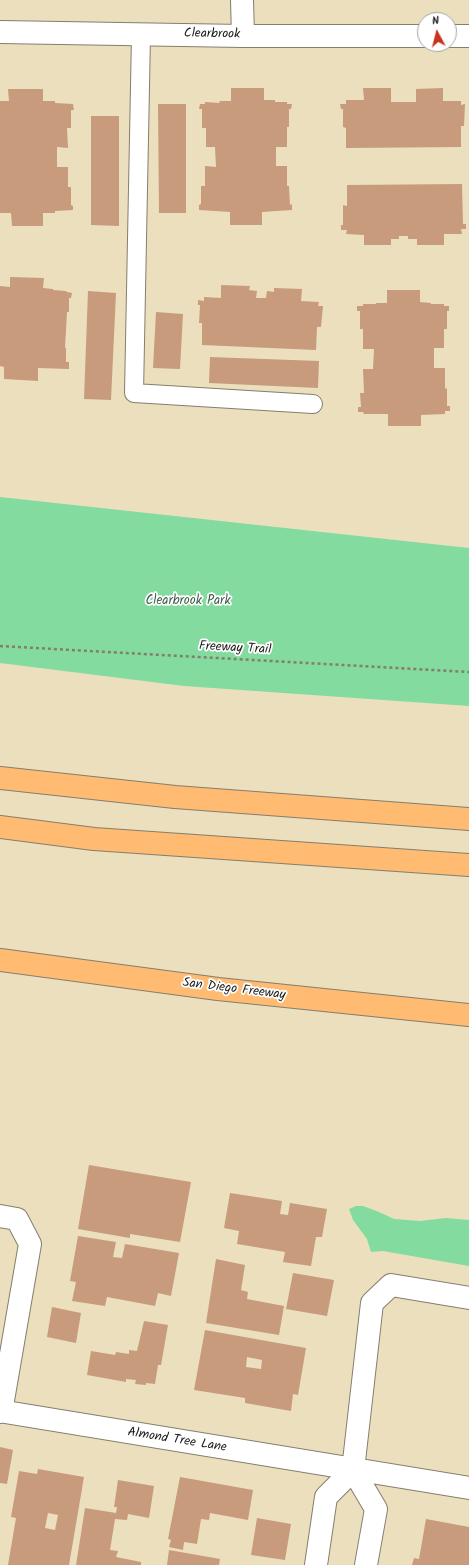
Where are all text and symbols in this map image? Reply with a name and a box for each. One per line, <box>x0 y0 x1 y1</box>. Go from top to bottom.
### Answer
north arrow <box>417 12 457 52</box>
text: N <box>431 12 440 30</box>
street label: Clearbrook <box>184 27 240 43</box>
park label: Clearbrook Park <box>146 594 230 610</box>
street label: Freeway Trail <box>198 639 272 659</box>
street label: San Diego Freeway <box>182 976 286 1004</box>
street label: Almond Tree Lane <box>126 1425 228 1457</box>

